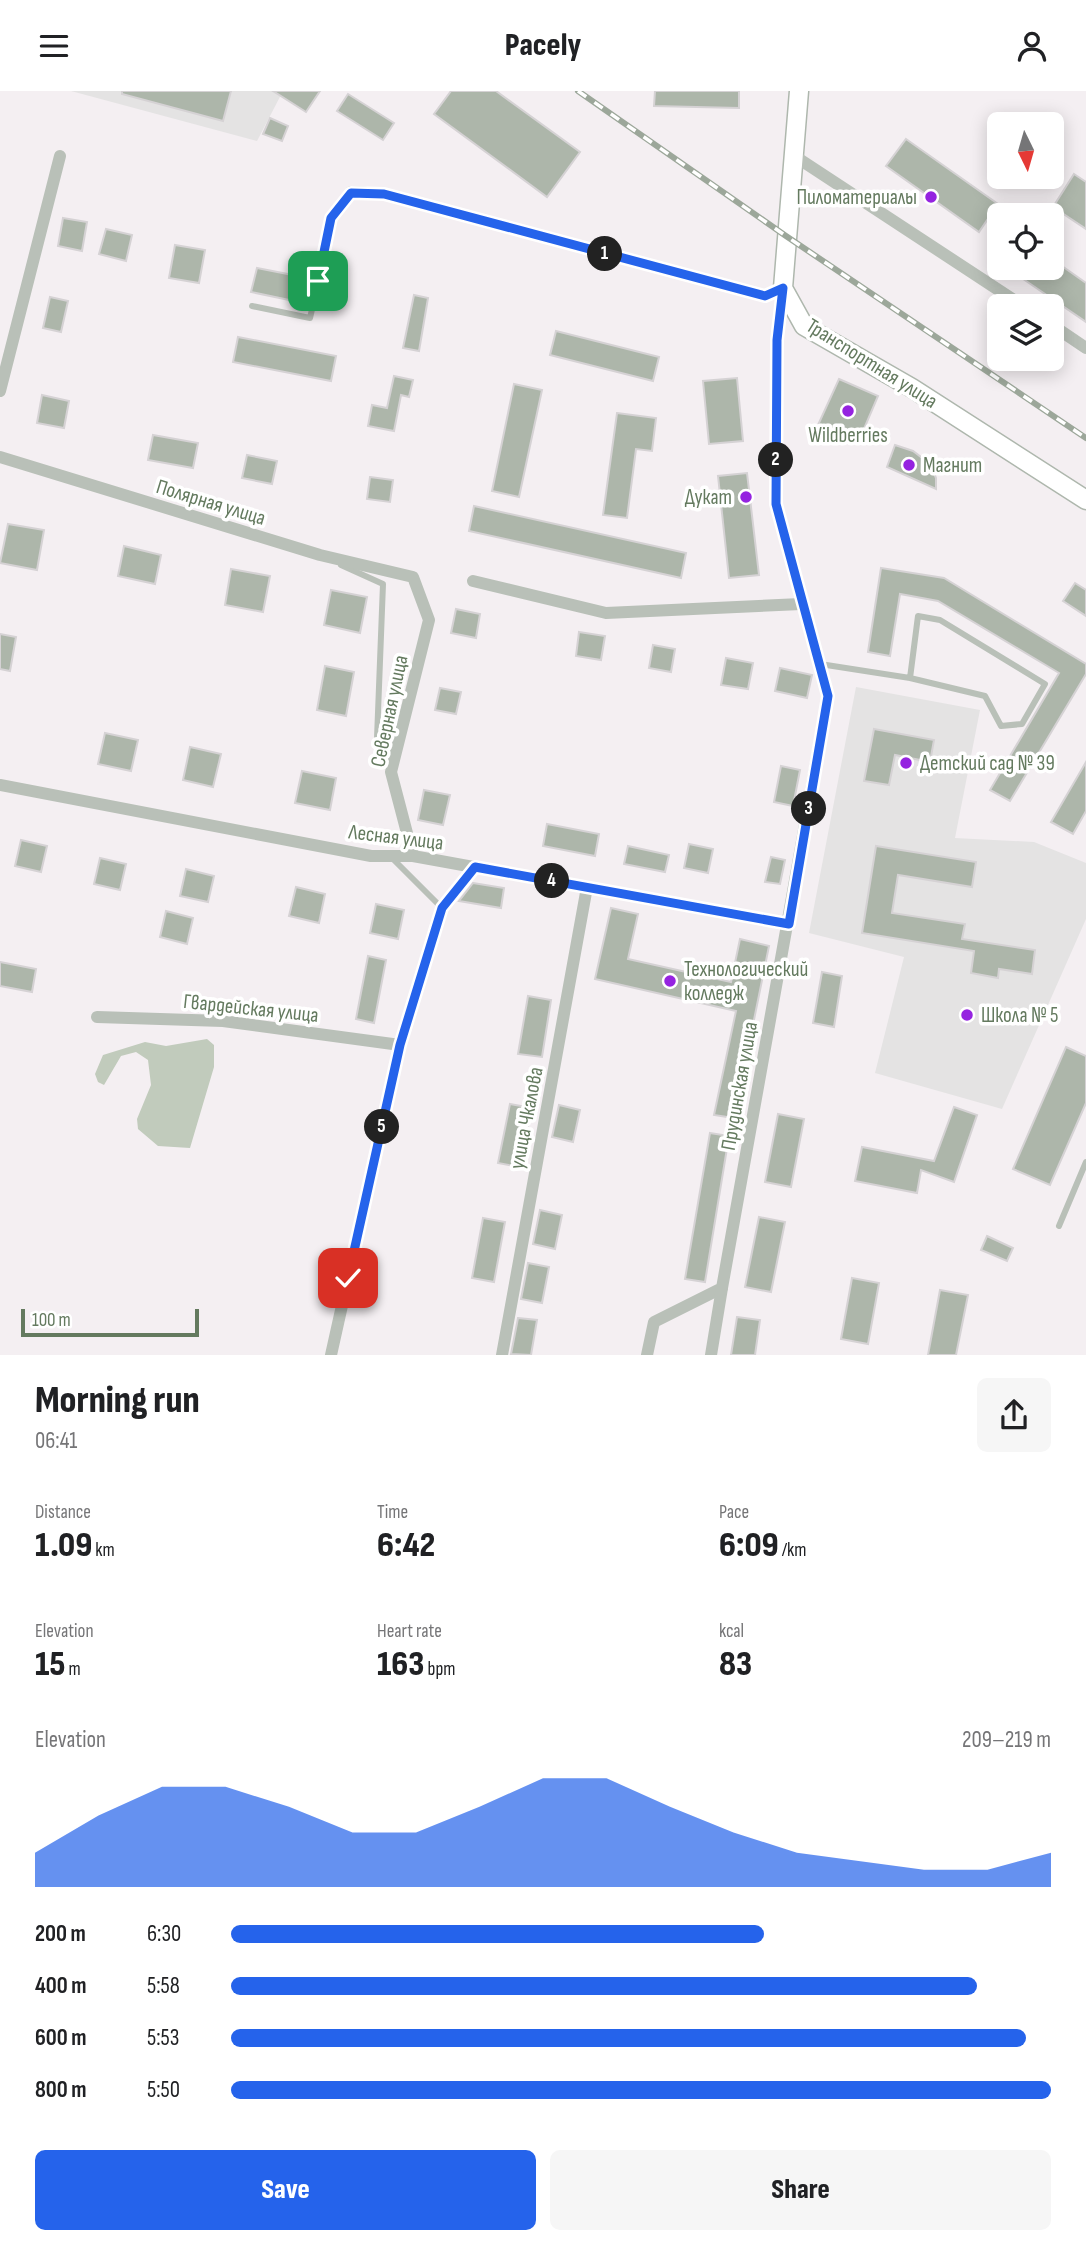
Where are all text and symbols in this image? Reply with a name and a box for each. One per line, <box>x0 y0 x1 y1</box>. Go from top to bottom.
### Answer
text: Pacely <box>505 26 581 65</box>
icon: menu <box>35 27 73 65</box>
icon: person <box>1013 27 1051 65</box>
north arrow <box>987 112 1064 189</box>
map controls <box>987 112 1064 371</box>
place label: Пиломатериалы <box>796 185 917 210</box>
marker: Пиломатериалы <box>923 189 939 205</box>
button: locate <box>987 203 1064 280</box>
pin: 1 <box>588 237 622 271</box>
text: 1 <box>601 242 608 265</box>
pin <box>288 251 348 311</box>
icon: arrive <box>299 262 337 300</box>
button: layers <box>987 294 1064 371</box>
street label: Транспортная улица <box>801 313 942 414</box>
marker: Wildberries <box>840 403 856 419</box>
place label: Wildberries <box>808 423 888 448</box>
pin: 2 <box>758 443 794 477</box>
text: 2 <box>771 448 780 471</box>
place label: Магнит <box>923 453 982 478</box>
marker: Магнит <box>901 457 917 473</box>
street label: Полярная улица <box>153 474 269 531</box>
place label: Дукат <box>685 485 732 510</box>
marker: Дукат <box>738 489 754 505</box>
street label: Северная улица <box>365 653 414 769</box>
place label: Детский сад № 39 <box>920 751 1055 776</box>
marker: Детский сад № 39 <box>898 755 914 771</box>
pin: 3 <box>792 791 826 827</box>
text: 3 <box>804 797 813 820</box>
street label: Лесная улица <box>346 819 445 856</box>
pin: 4 <box>534 863 570 899</box>
text: 4 <box>547 869 556 892</box>
place label: Технологический колледж <box>684 957 808 1006</box>
marker: Технологический колледж <box>662 973 678 989</box>
street label: Гвардейская улица <box>182 989 320 1028</box>
place label: Школа № 5 <box>981 1003 1058 1028</box>
marker: Школа № 5 <box>959 1007 975 1023</box>
street label: Прудинская улица <box>716 1020 763 1152</box>
street label: улица Чкалова <box>504 1065 549 1171</box>
pin: 5 <box>364 1109 400 1145</box>
text: 5 <box>377 1115 386 1138</box>
pin <box>318 1248 378 1308</box>
icon: check <box>329 1259 367 1297</box>
scale bar <box>21 1306 200 1338</box>
text: 100 m <box>32 1309 71 1332</box>
text: Morning run <box>35 1378 200 1423</box>
button: share <box>977 1378 1051 1452</box>
text: 06:41 <box>35 1427 77 1455</box>
text: Distance <box>35 1501 91 1524</box>
text: Time <box>377 1501 408 1524</box>
text: Pace <box>719 1501 749 1524</box>
text: 1.09 <box>35 1524 92 1567</box>
text: 6:42 <box>377 1524 435 1567</box>
text: 6:09 <box>719 1524 779 1567</box>
text: km <box>92 1539 115 1562</box>
text: /km <box>779 1539 806 1562</box>
text: Elevation <box>35 1620 94 1643</box>
text: Heart rate <box>377 1620 442 1643</box>
text: kcal <box>719 1620 744 1643</box>
text: 15 <box>35 1643 65 1686</box>
text: 163 <box>377 1643 425 1686</box>
text: 83 <box>719 1643 752 1686</box>
text: m <box>65 1658 81 1681</box>
text: bpm <box>425 1658 455 1681</box>
text: Elevation <box>35 1726 106 1754</box>
text: 209–219 m <box>962 1726 1051 1754</box>
text: 200 m <box>35 1920 86 1948</box>
text: 6:30 <box>147 1920 181 1948</box>
text: 400 m <box>35 1972 86 2000</box>
text: 5:58 <box>147 1972 180 2000</box>
text: 600 m <box>35 2024 87 2052</box>
text: 5:53 <box>147 2024 179 2052</box>
text: 800 m <box>35 2076 87 2104</box>
text: 5:50 <box>147 2076 180 2104</box>
button: Save <box>35 2150 536 2230</box>
button: Share <box>550 2150 1051 2230</box>

